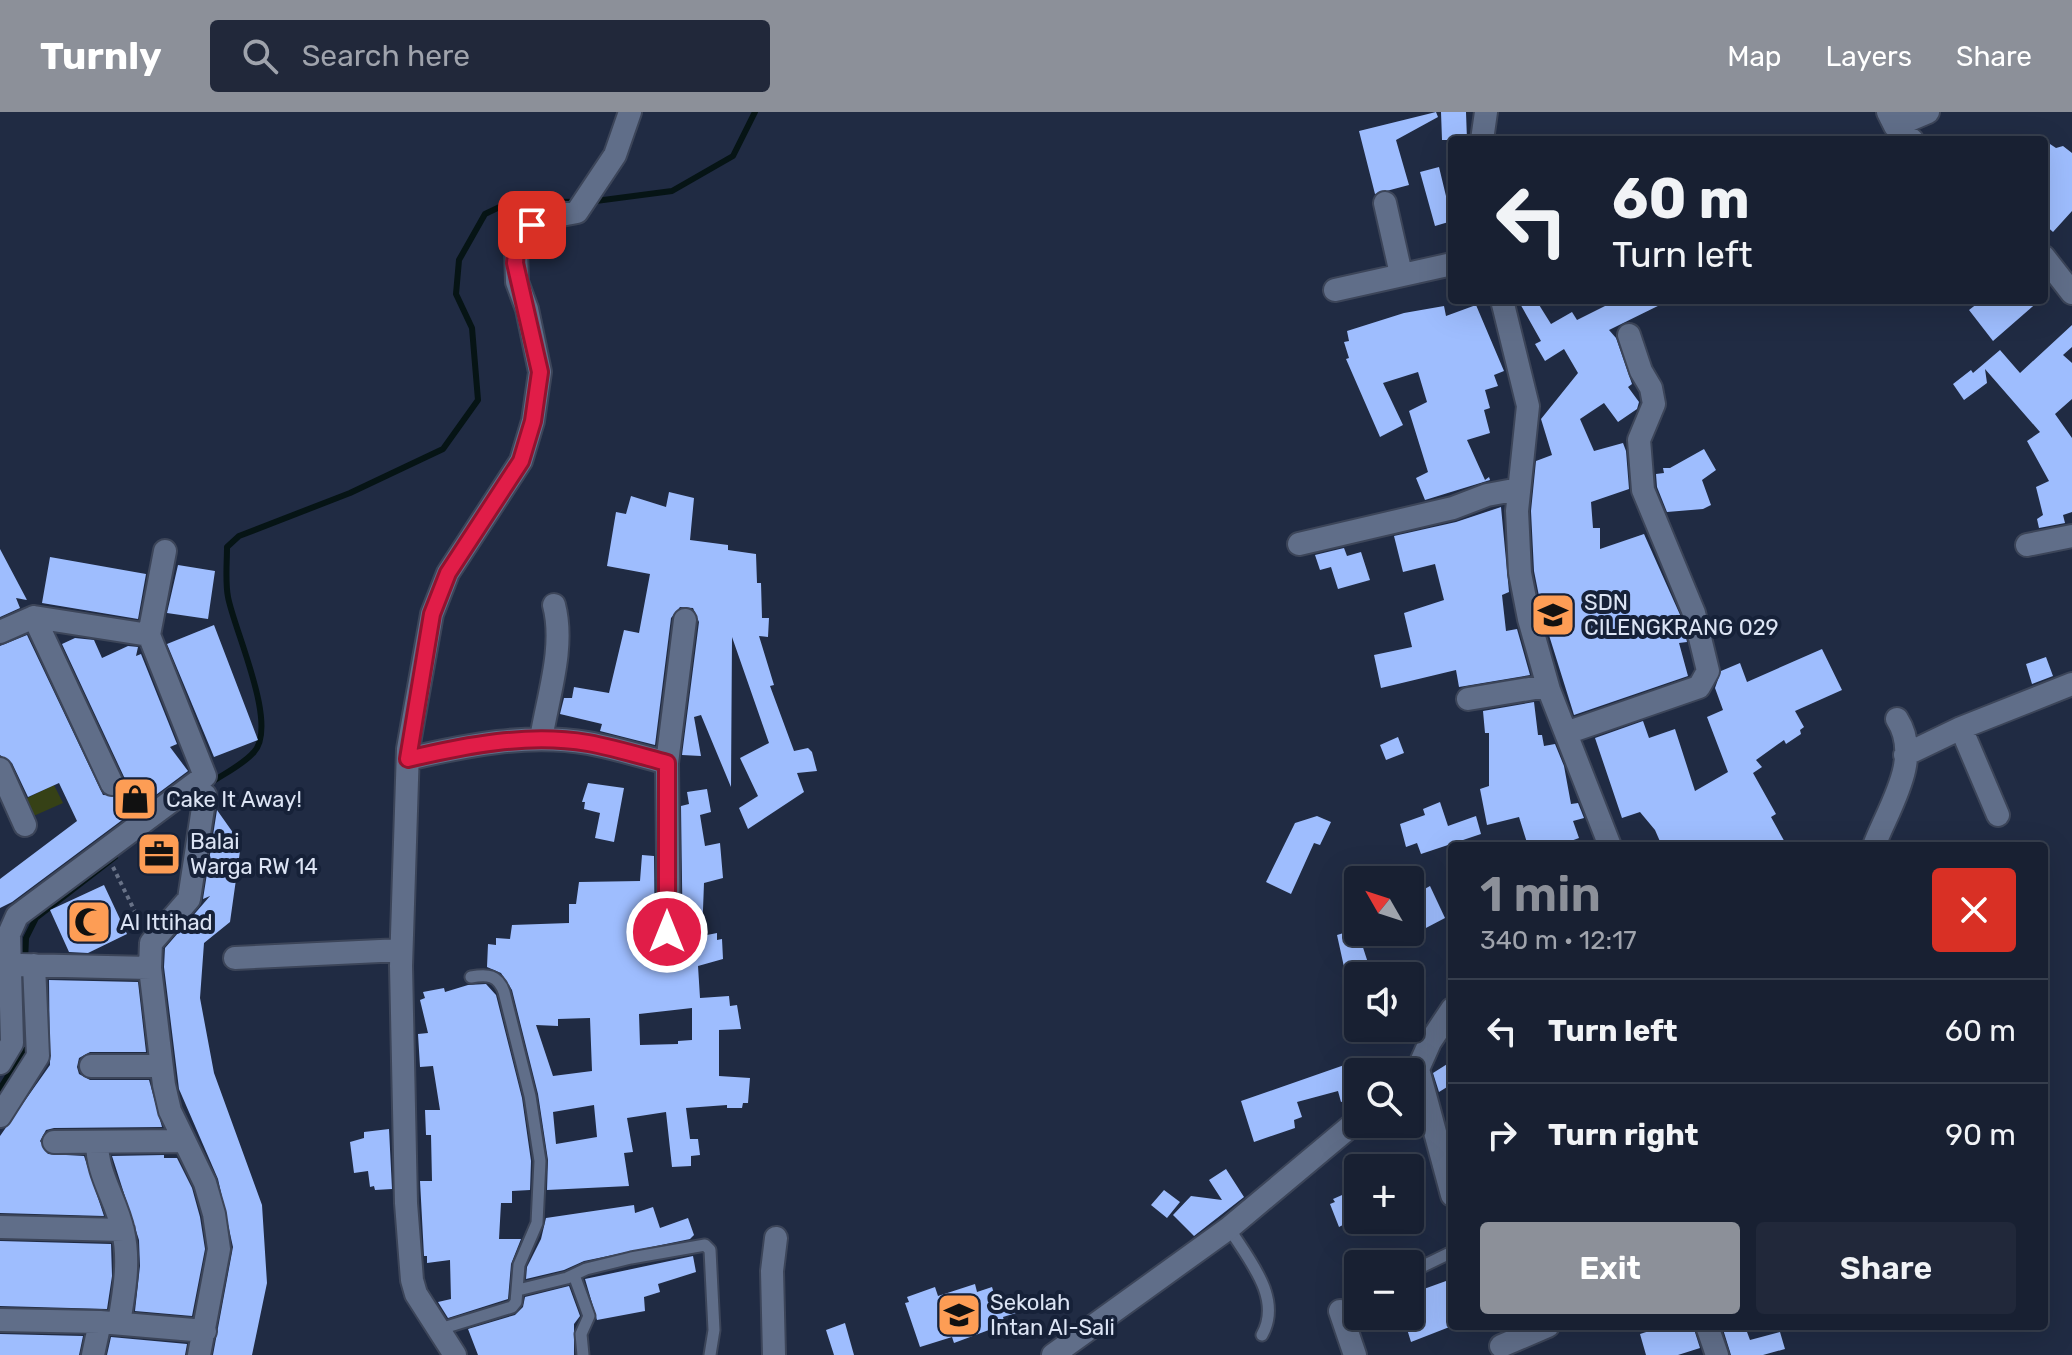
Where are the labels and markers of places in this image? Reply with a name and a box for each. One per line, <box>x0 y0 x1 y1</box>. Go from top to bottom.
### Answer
pin <box>498 191 566 259</box>
place label: SDN CILENGKRANG 029 <box>1584 589 1779 641</box>
school or university icon: SDN CILENGKRANG 029 <box>1529 591 1577 639</box>
shop icon: Cake It Away! <box>111 775 159 823</box>
place label: Cake It Away! <box>166 786 302 813</box>
place label: Balai Warga RW 14 <box>190 828 318 880</box>
office icon: Balai Warga RW 14 <box>135 830 183 878</box>
mosque icon: Al Ittihad <box>65 898 113 946</box>
place label: Al Ittihad <box>120 909 213 936</box>
place label: Sekolah Intan Al-Sali <box>990 1289 1115 1341</box>
school or university icon: Sekolah Intan Al-Sali <box>935 1291 983 1339</box>

